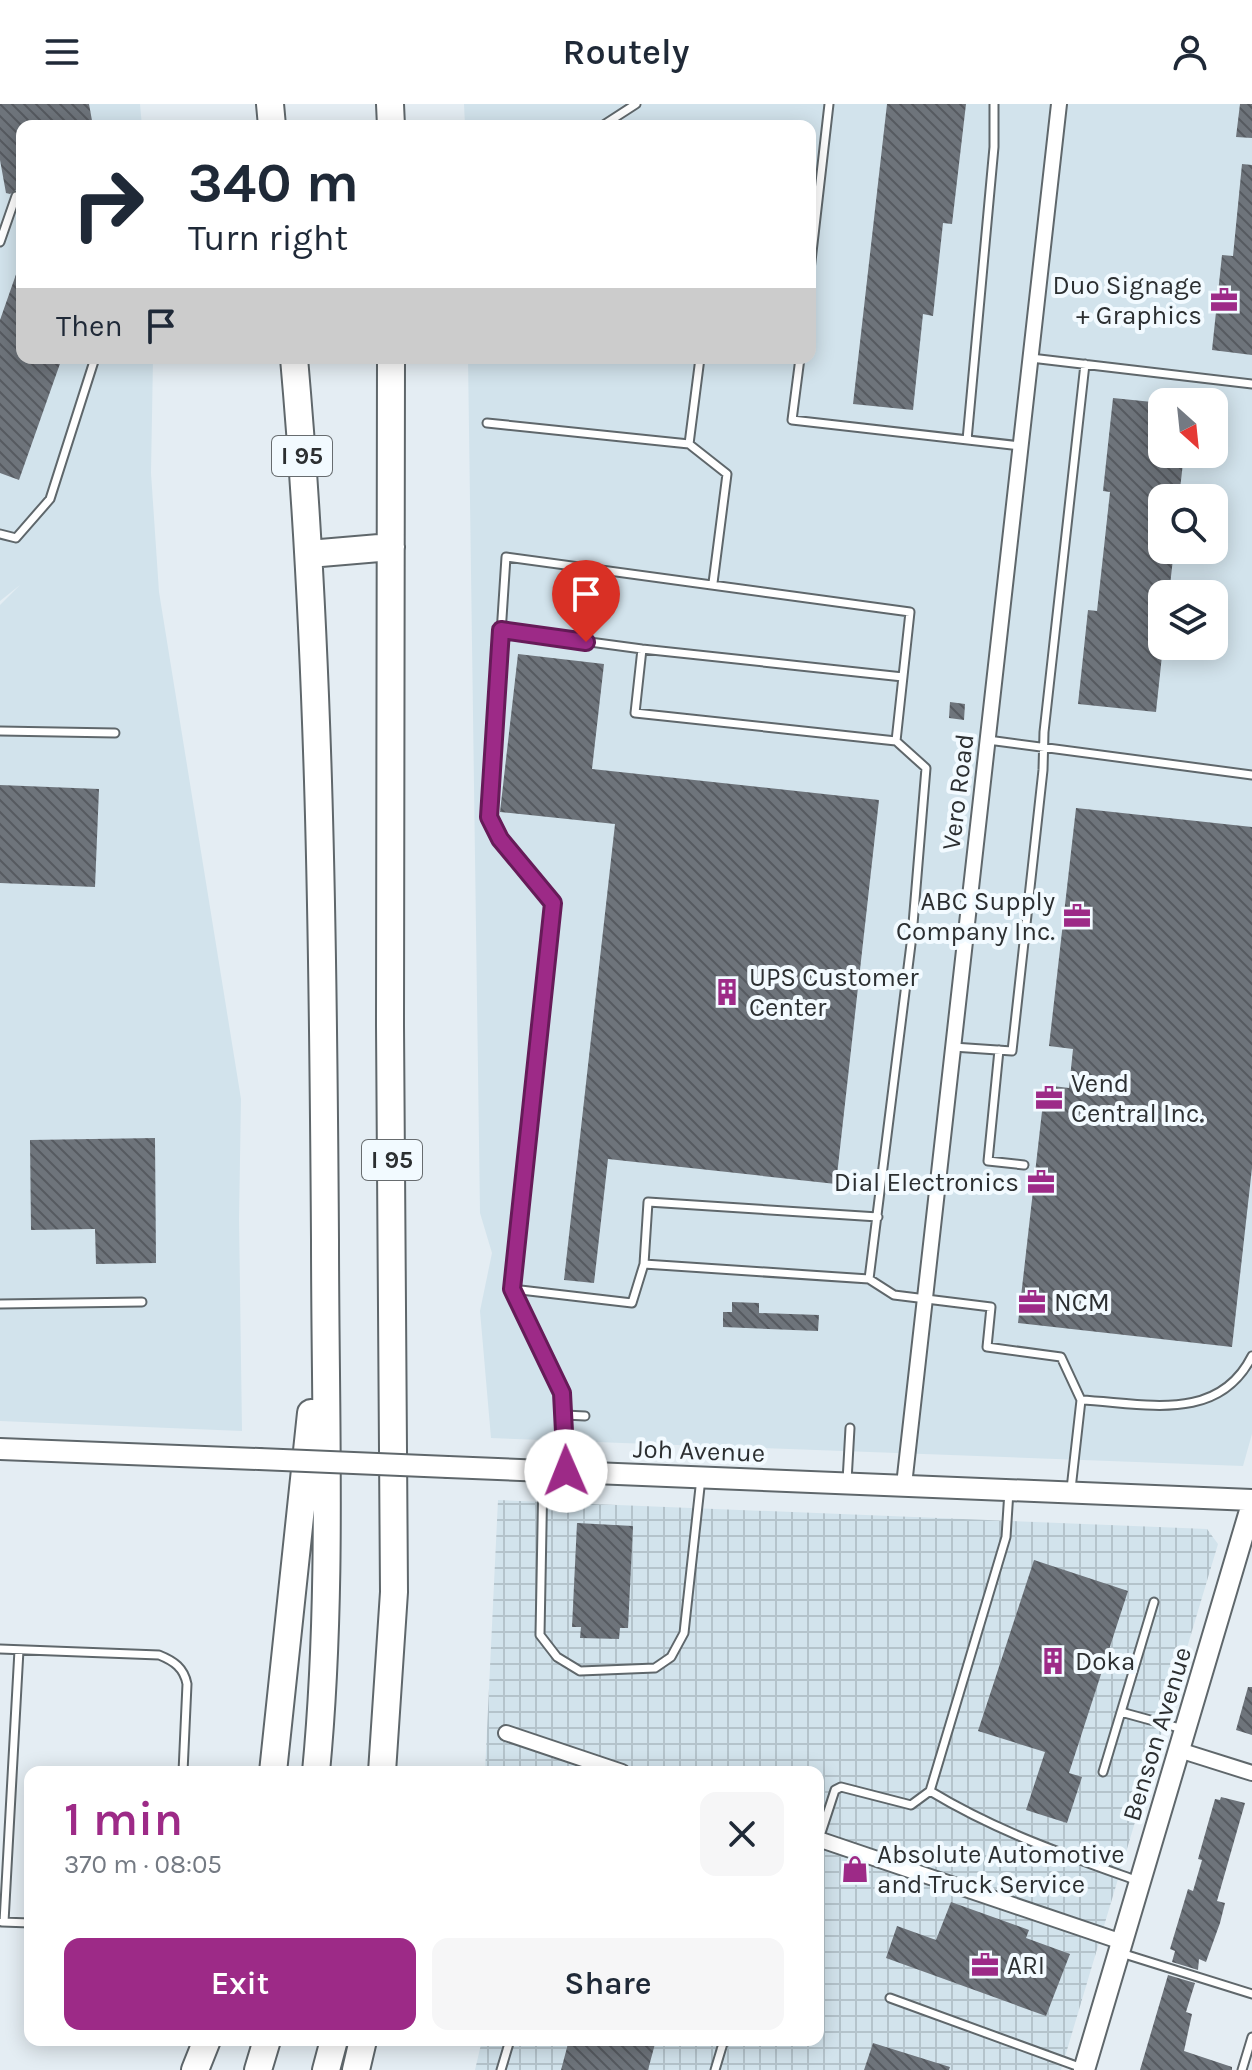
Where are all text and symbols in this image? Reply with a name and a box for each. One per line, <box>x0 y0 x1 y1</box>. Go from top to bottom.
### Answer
icon: menu <box>40 30 84 74</box>
icon: person <box>1168 30 1212 74</box>
text: Routely <box>563 31 689 73</box>
text: 340 m <box>188 150 359 215</box>
icon: right <box>56 152 160 256</box>
text: Turn right <box>188 217 348 259</box>
place label: Duo Signage + Graphics <box>1053 270 1202 331</box>
office icon: Duo Signage + Graphics <box>1209 285 1239 315</box>
icon: arrive <box>139 304 183 348</box>
text: Then <box>56 308 123 344</box>
north arrow <box>1148 388 1228 468</box>
map controls <box>1148 388 1228 660</box>
road number: I 95 <box>272 436 332 476</box>
button: search <box>1148 484 1228 564</box>
pin <box>552 560 620 642</box>
icon: arrive <box>564 572 608 616</box>
button: layers <box>1148 580 1228 660</box>
street label: Vero Road <box>935 732 981 852</box>
place label: ABC Supply Company Inc. <box>896 886 1055 947</box>
office icon: ABC Supply Company Inc. <box>1062 901 1092 931</box>
place label: UPS Customer Center <box>749 962 919 1023</box>
building icon: UPS Customer Center <box>712 977 742 1007</box>
place label: Vend Central Inc. <box>1071 1068 1204 1129</box>
office icon: Vend Central Inc. <box>1034 1083 1064 1113</box>
road number: I 95 <box>362 1140 422 1180</box>
place label: Dial Electronics <box>834 1167 1019 1198</box>
office icon: Dial Electronics <box>1026 1167 1056 1197</box>
office icon: NCM <box>1017 1287 1047 1317</box>
place label: NCM <box>1054 1287 1110 1318</box>
position arrow <box>524 1429 608 1513</box>
street label: Joh Avenue <box>632 1433 766 1469</box>
street label: Benson Avenue <box>1116 1643 1198 1825</box>
building icon: Doka <box>1038 1646 1068 1676</box>
place label: Doka <box>1075 1646 1135 1677</box>
text: 1 min <box>64 1791 183 1847</box>
button: close <box>700 1792 784 1876</box>
place label: Absolute Automotive and Truck Service <box>877 1839 1125 1900</box>
text: 370 m · 08:05 <box>64 1849 222 1880</box>
shop icon: Absolute Automotive and Truck Service <box>840 1854 870 1884</box>
button: Exit <box>64 1938 416 2030</box>
button: Share <box>432 1938 784 2030</box>
office icon: ARI <box>970 1950 1000 1980</box>
place label: ARI <box>1007 1950 1045 1981</box>

